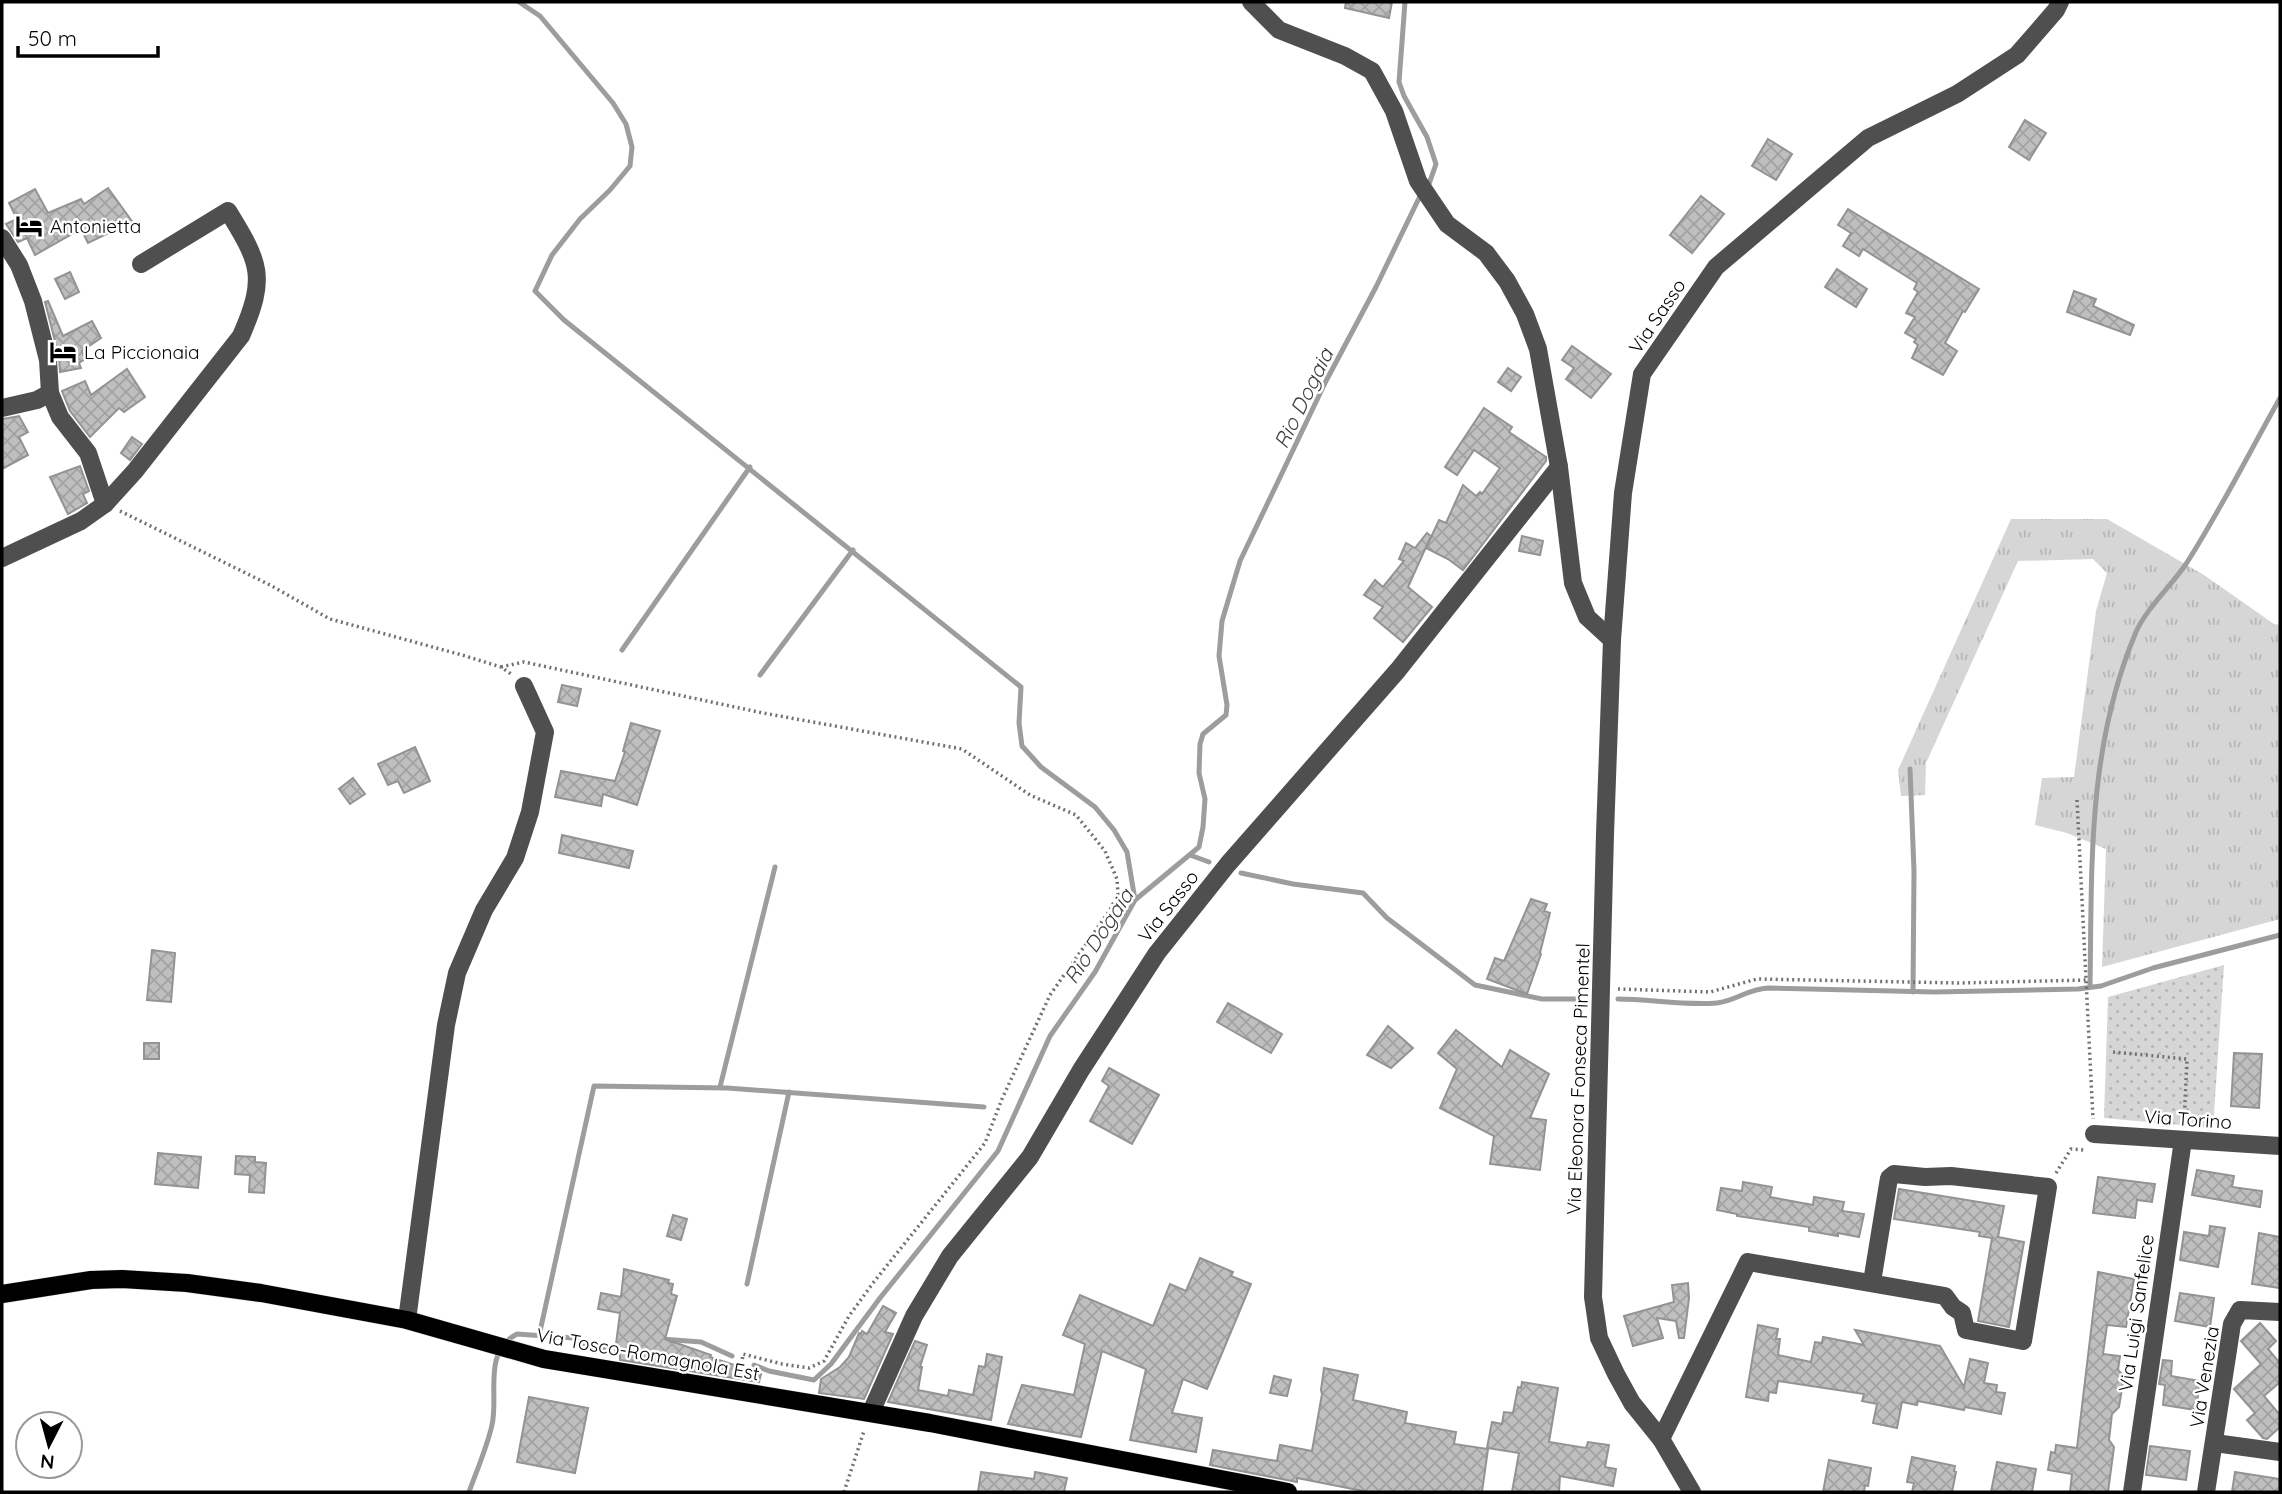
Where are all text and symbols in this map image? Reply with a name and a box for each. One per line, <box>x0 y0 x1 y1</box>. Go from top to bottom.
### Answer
scale bar <box>18 14 158 58</box>
text: 50 m <box>28 25 77 51</box>
hotel icon: Antonietta <box>14 211 44 241</box>
place label: Antonietta <box>50 214 141 238</box>
street label: Via Sasso <box>1623 274 1691 358</box>
hotel icon: La Piccionaia <box>48 337 78 367</box>
place label: La Piccionaia <box>84 340 200 364</box>
water label: Rio Dogaia <box>1268 343 1339 452</box>
street label: Via Sasso <box>1132 865 1204 947</box>
water label: Rio Dogaia <box>1058 883 1139 988</box>
street label: Via Eleonora Fonseca Pimentel <box>1561 943 1595 1215</box>
street label: Via Torino <box>2143 1104 2233 1134</box>
street label: Via Luigi Sanfelice <box>2113 1233 2159 1393</box>
street label: Via Tosco-Romagnola Est <box>535 1323 761 1385</box>
street label: Via Venezia <box>2184 1324 2224 1430</box>
north arrow <box>14 1410 84 1480</box>
text: N <box>39 1449 55 1475</box>

